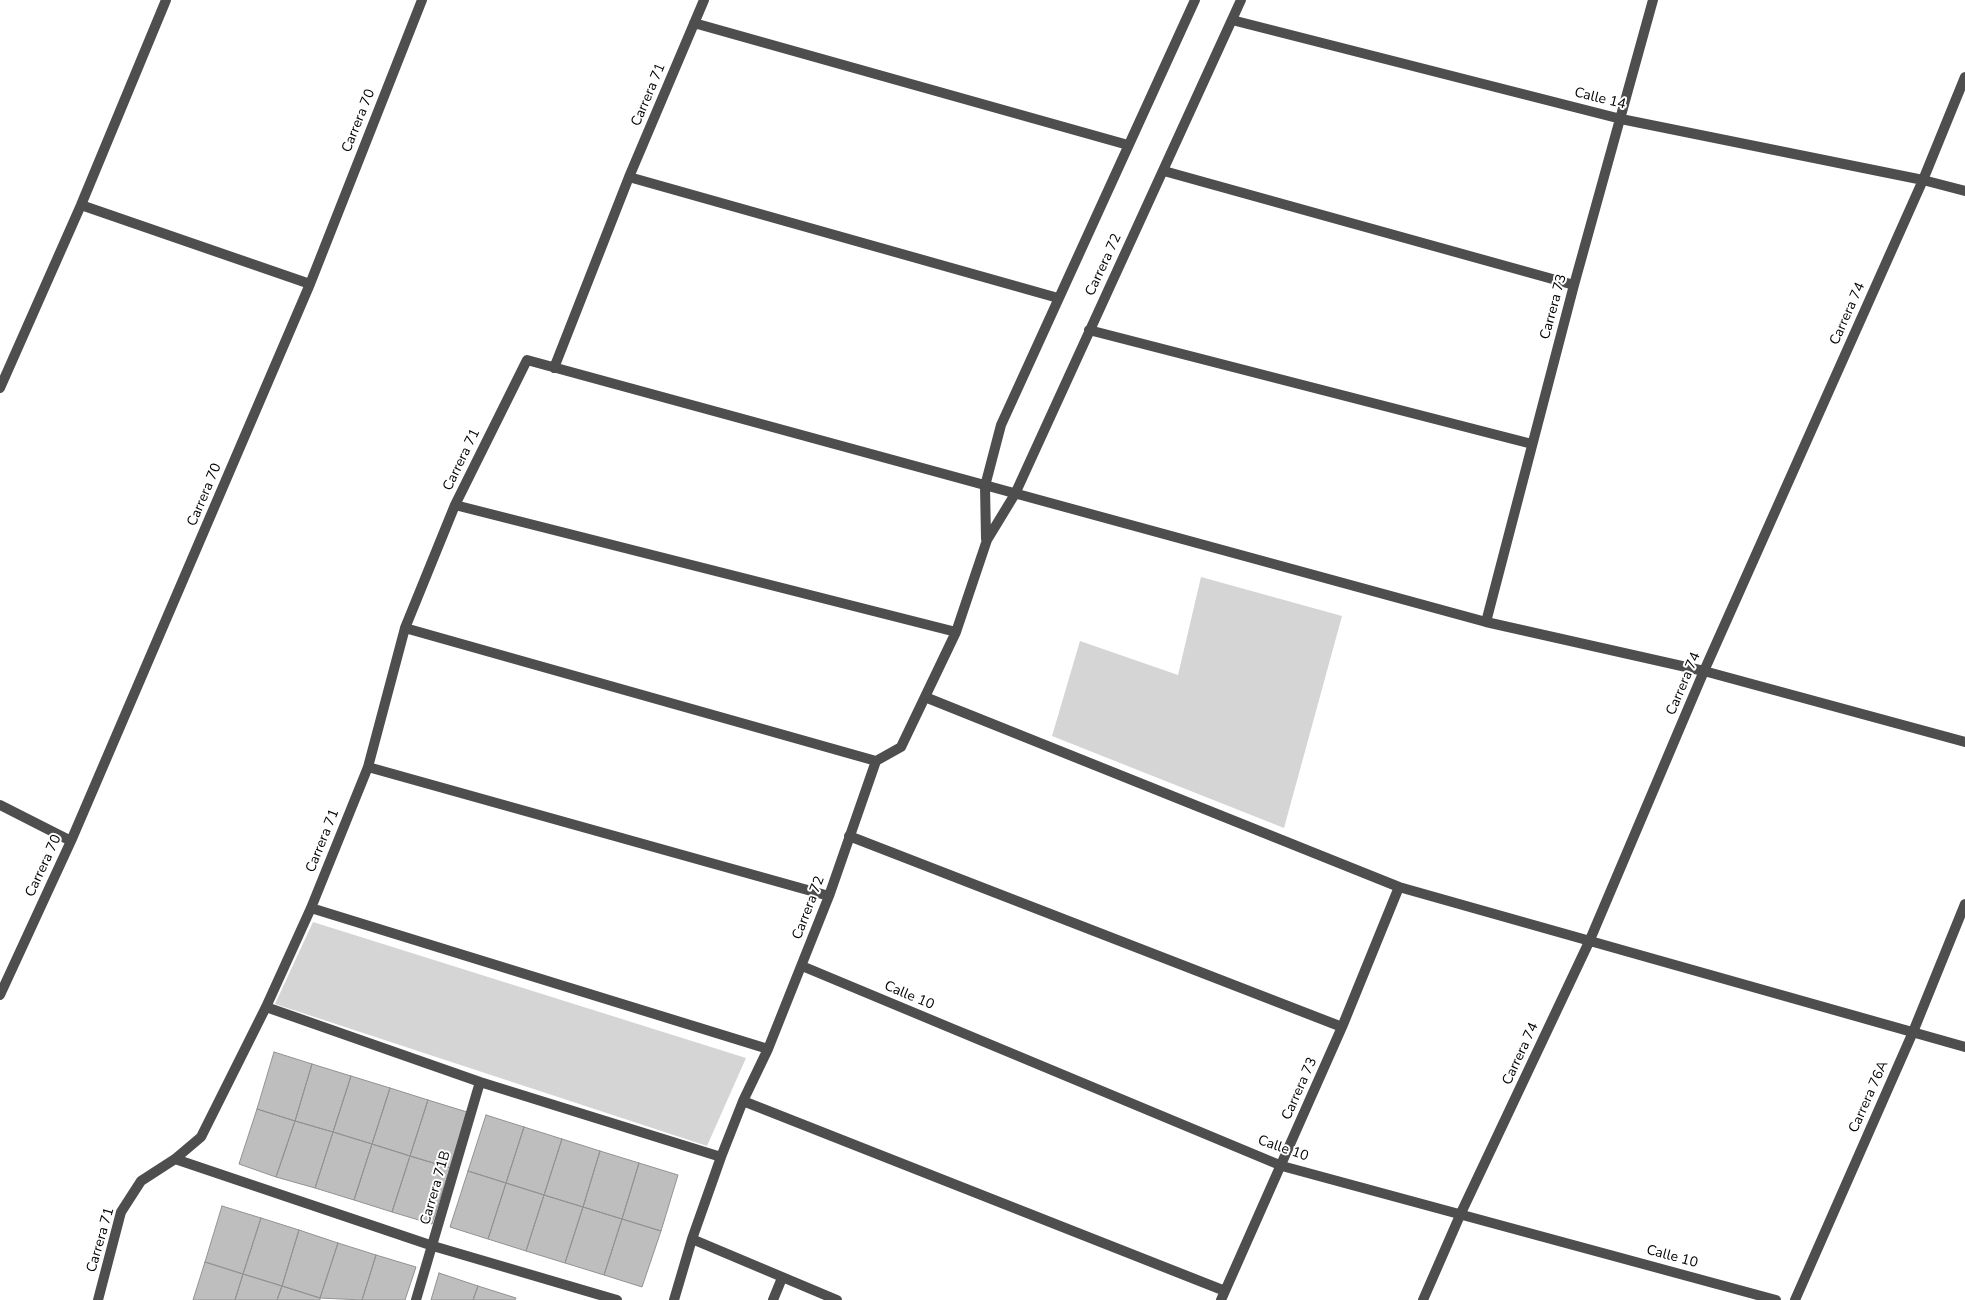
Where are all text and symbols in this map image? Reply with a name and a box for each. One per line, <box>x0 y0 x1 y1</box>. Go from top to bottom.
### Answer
street label: Carrera 71 <box>628 61 670 129</box>
street label: Calle 14 <box>1572 84 1628 114</box>
street label: Carrera 70 <box>339 87 379 155</box>
street label: Carrera 72 <box>1082 231 1126 299</box>
street label: Carrera 73 <box>1537 273 1571 341</box>
street label: Carrera 74 <box>1827 280 1869 348</box>
street label: Carrera 71 <box>440 426 484 494</box>
street label: Carrera 70 <box>184 461 226 529</box>
street label: Carrera 74 <box>1663 650 1705 718</box>
street label: Carrera 71 <box>303 807 343 875</box>
street label: Carrera 70 <box>22 832 66 900</box>
street label: Carrera 72 <box>789 874 829 942</box>
street label: Calle 10 <box>881 978 937 1014</box>
street label: Carrera 74 <box>1499 1020 1543 1088</box>
street label: Carrera 73 <box>1279 1055 1321 1123</box>
street label: Carrera 76A <box>1846 1058 1892 1136</box>
street label: Calle 10 <box>1255 1132 1311 1166</box>
street label: Carrera 71B <box>417 1149 455 1227</box>
street label: Carrera 71 <box>84 1206 118 1274</box>
street label: Calle 10 <box>1644 1242 1700 1272</box>

